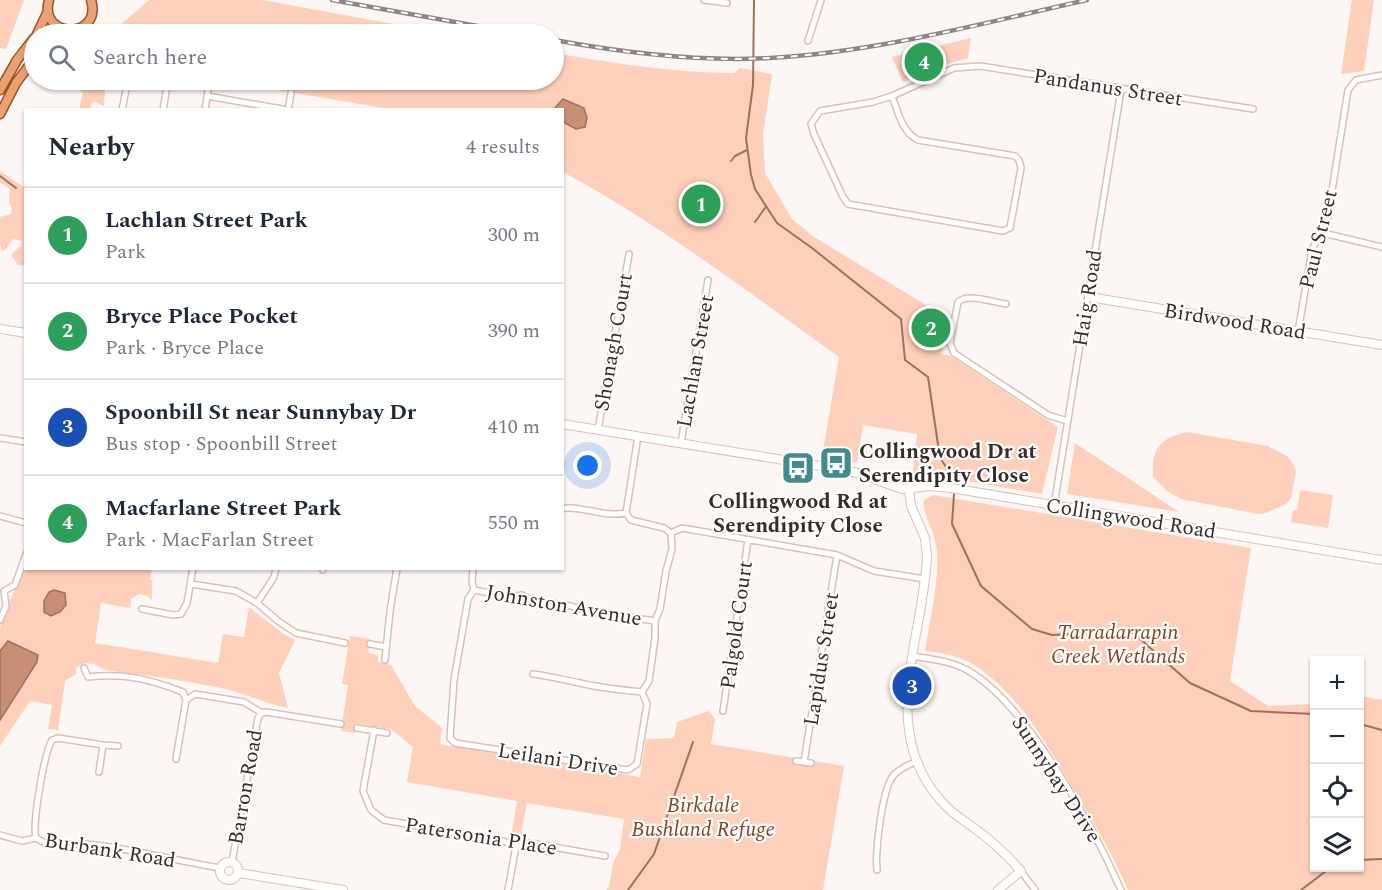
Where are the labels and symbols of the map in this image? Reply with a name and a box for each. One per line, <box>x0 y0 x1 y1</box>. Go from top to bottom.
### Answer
pin: 4 <box>904 40 944 84</box>
street label: Pandanus Street <box>1031 60 1185 116</box>
pin: 1 <box>682 182 720 226</box>
street label: Paul Street <box>1291 186 1347 292</box>
street label: Haig Road <box>1065 247 1111 349</box>
street label: Shonagh Court <box>586 271 642 414</box>
street label: Lachlan Street <box>669 292 723 430</box>
street label: Birdwood Road <box>1161 295 1308 349</box>
pin: 2 <box>912 306 950 350</box>
place label: Collingwood Dr at Serendipity Close <box>859 436 1037 492</box>
bus stop icon: Collingwood Dr at Serendipity Close <box>818 445 854 481</box>
bus stop icon: Collingwood Rd at Serendipity Close <box>780 450 816 486</box>
your location <box>573 451 602 480</box>
place label: Collingwood Rd at Serendipity Close <box>708 486 888 542</box>
street label: Collingwood Road <box>1043 490 1218 548</box>
street label: Palgold Court <box>712 559 762 691</box>
street label: Johnston Avenue <box>483 577 644 635</box>
street label: Lapidus Street <box>796 590 848 728</box>
park label: Tarradarrapin Creek Wetlands <box>1051 617 1186 673</box>
pin: 3 <box>892 664 932 708</box>
street label: Sunnybay Drive <box>1003 710 1109 850</box>
street label: Barron Road <box>220 727 272 848</box>
street label: Leilani Drive <box>495 735 621 785</box>
park label: Birkdale Bushland Refuge <box>631 790 775 846</box>
street label: Patersonia Place <box>402 809 559 865</box>
street label: Burbank Road <box>42 825 178 877</box>

